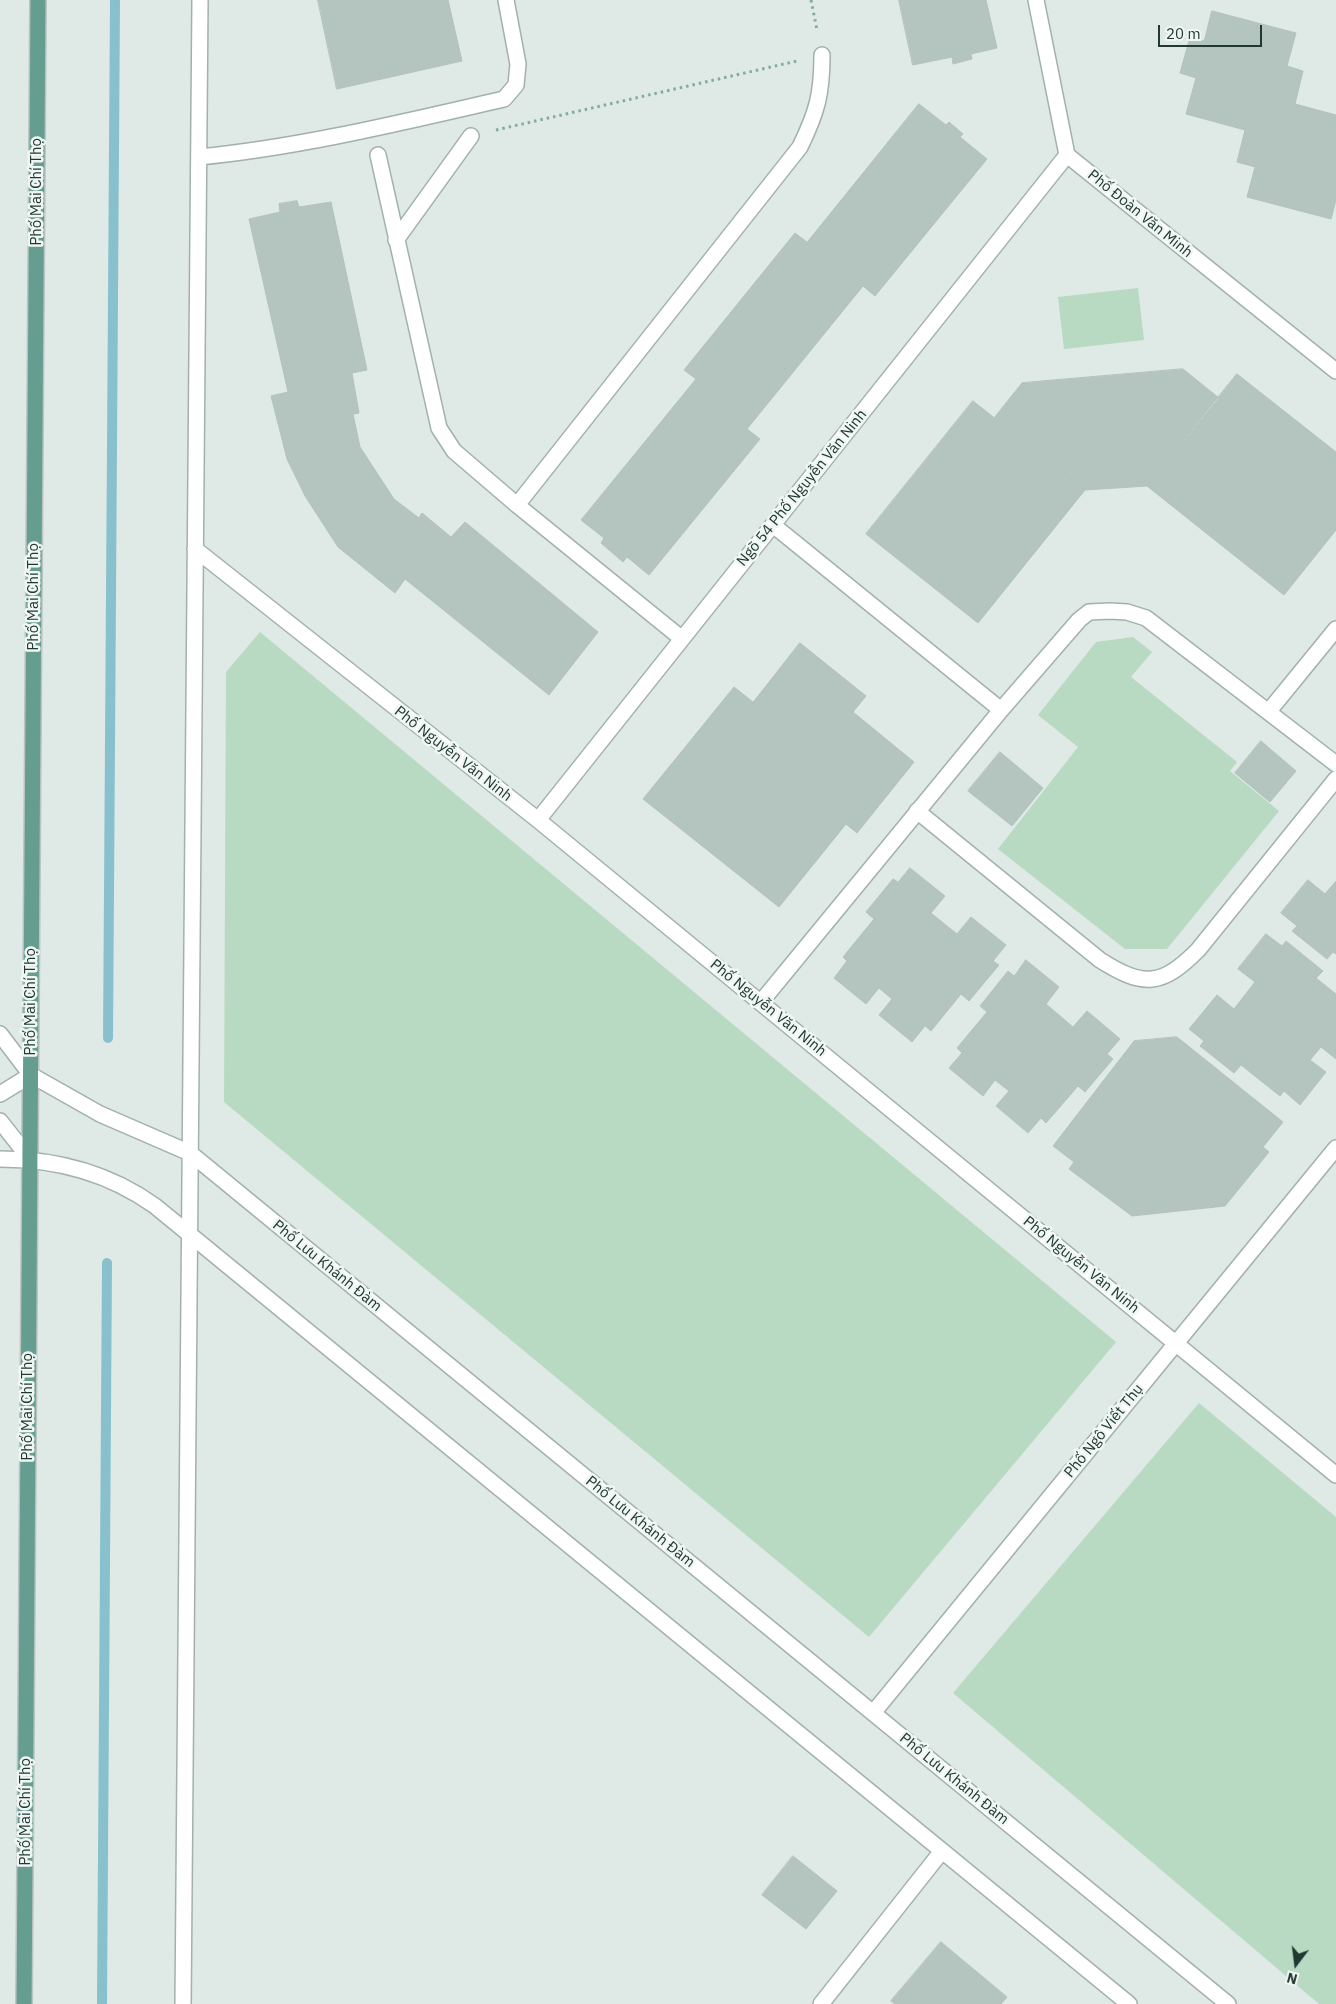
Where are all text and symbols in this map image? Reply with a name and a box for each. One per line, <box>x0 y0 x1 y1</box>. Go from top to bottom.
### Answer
scale bar <box>1161 15 1265 47</box>
text: 20 m <box>1166 24 1201 43</box>
street label: Phố Mai Chí Thọ <box>28 138 46 246</box>
street label: Phố Đoàn Văn Minh <box>1084 166 1196 262</box>
street label: Ngõ 54 Phố Nguyễn Văn Ninh <box>733 406 871 570</box>
street label: Phố Mai Chí Thọ <box>25 543 43 651</box>
street label: Phố Nguyễn Văn Ninh <box>391 702 515 806</box>
street label: Phố Mai Chí Thọ <box>22 948 40 1056</box>
street label: Phố Nguyễn Văn Ninh <box>706 956 830 1060</box>
street label: Phố Nguyễn Văn Ninh <box>1019 1213 1143 1317</box>
street label: Phố Lưu Khánh Đàm <box>269 1216 385 1316</box>
street label: Phố Mai Chí Thọ <box>19 1353 37 1461</box>
street label: Phố Ngô Viết Thụ <box>1061 1380 1147 1482</box>
street label: Phố Lưu Khánh Đàm <box>582 1472 698 1572</box>
street label: Phố Lưu Khánh Đàm <box>896 1729 1012 1829</box>
street label: Phố Mai Chí Thọ <box>17 1758 35 1866</box>
north arrow <box>1271 1939 1321 1989</box>
text: N <box>1285 1968 1299 1988</box>

